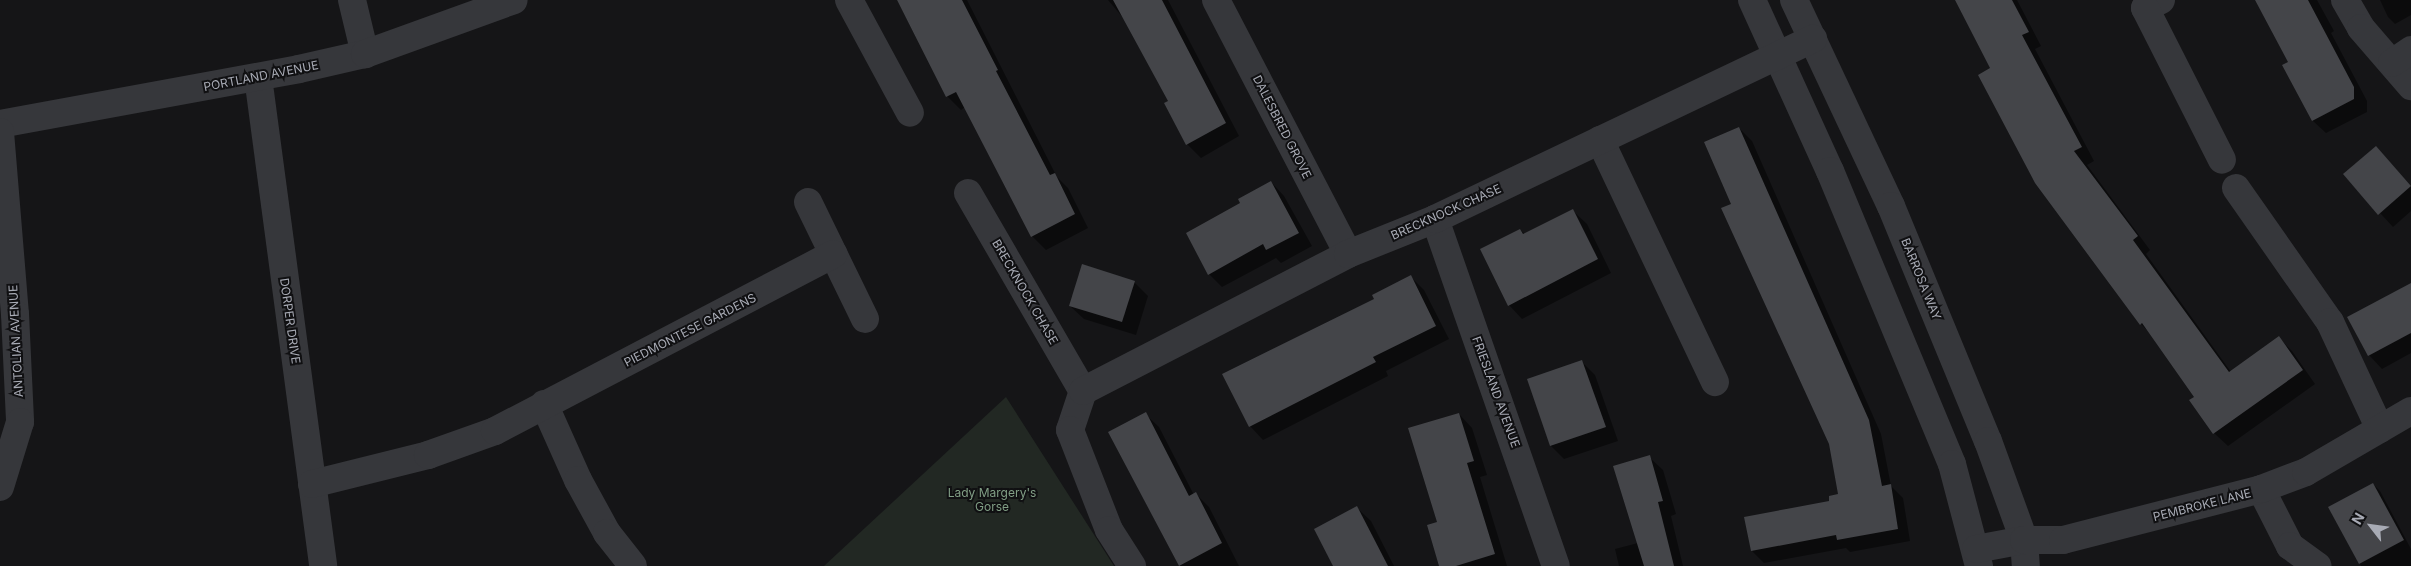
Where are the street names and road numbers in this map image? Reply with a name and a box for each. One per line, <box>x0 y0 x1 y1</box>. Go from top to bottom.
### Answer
street label: PORTLAND AVENUE <box>202 58 320 94</box>
street label: DALESBRED GROVE <box>1250 73 1314 181</box>
street label: BRECKNOCK CHASE <box>1389 181 1503 243</box>
street label: BARROSA WAY <box>1898 236 1944 322</box>
street label: BRECKNOCK CHASE <box>989 237 1061 347</box>
street label: DORPER DRIVE <box>277 277 303 365</box>
street label: ANTOLIAN AVENUE <box>6 284 26 398</box>
street label: PIEDMONTESE GARDENS <box>622 290 758 370</box>
street label: FRIESLAND AVENUE <box>1469 334 1523 450</box>
street label: PEMBROKE LANE <box>2152 486 2252 524</box>

